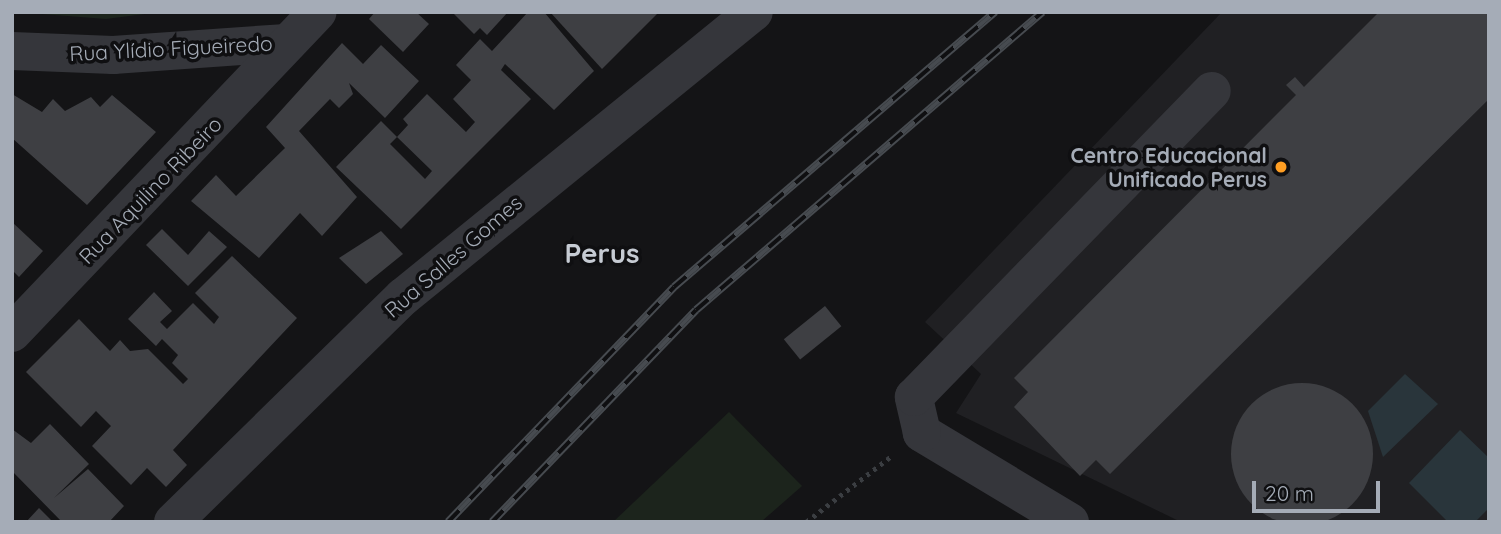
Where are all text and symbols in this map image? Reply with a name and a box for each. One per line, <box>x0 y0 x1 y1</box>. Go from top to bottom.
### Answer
street label: Rua Ylídio Figueiredo <box>69 30 273 66</box>
street label: Rua Aquilino Ribeiro <box>73 111 227 269</box>
place label: Centro Educacional Unificado Perus <box>1070 142 1267 192</box>
marker: Centro Educacional Unificado Perus <box>1273 159 1289 175</box>
street label: Rua Salles Gomes <box>379 189 527 323</box>
district label: Perus <box>564 236 640 270</box>
scale bar <box>1256 468 1384 512</box>
text: 20 m <box>1265 480 1314 506</box>

